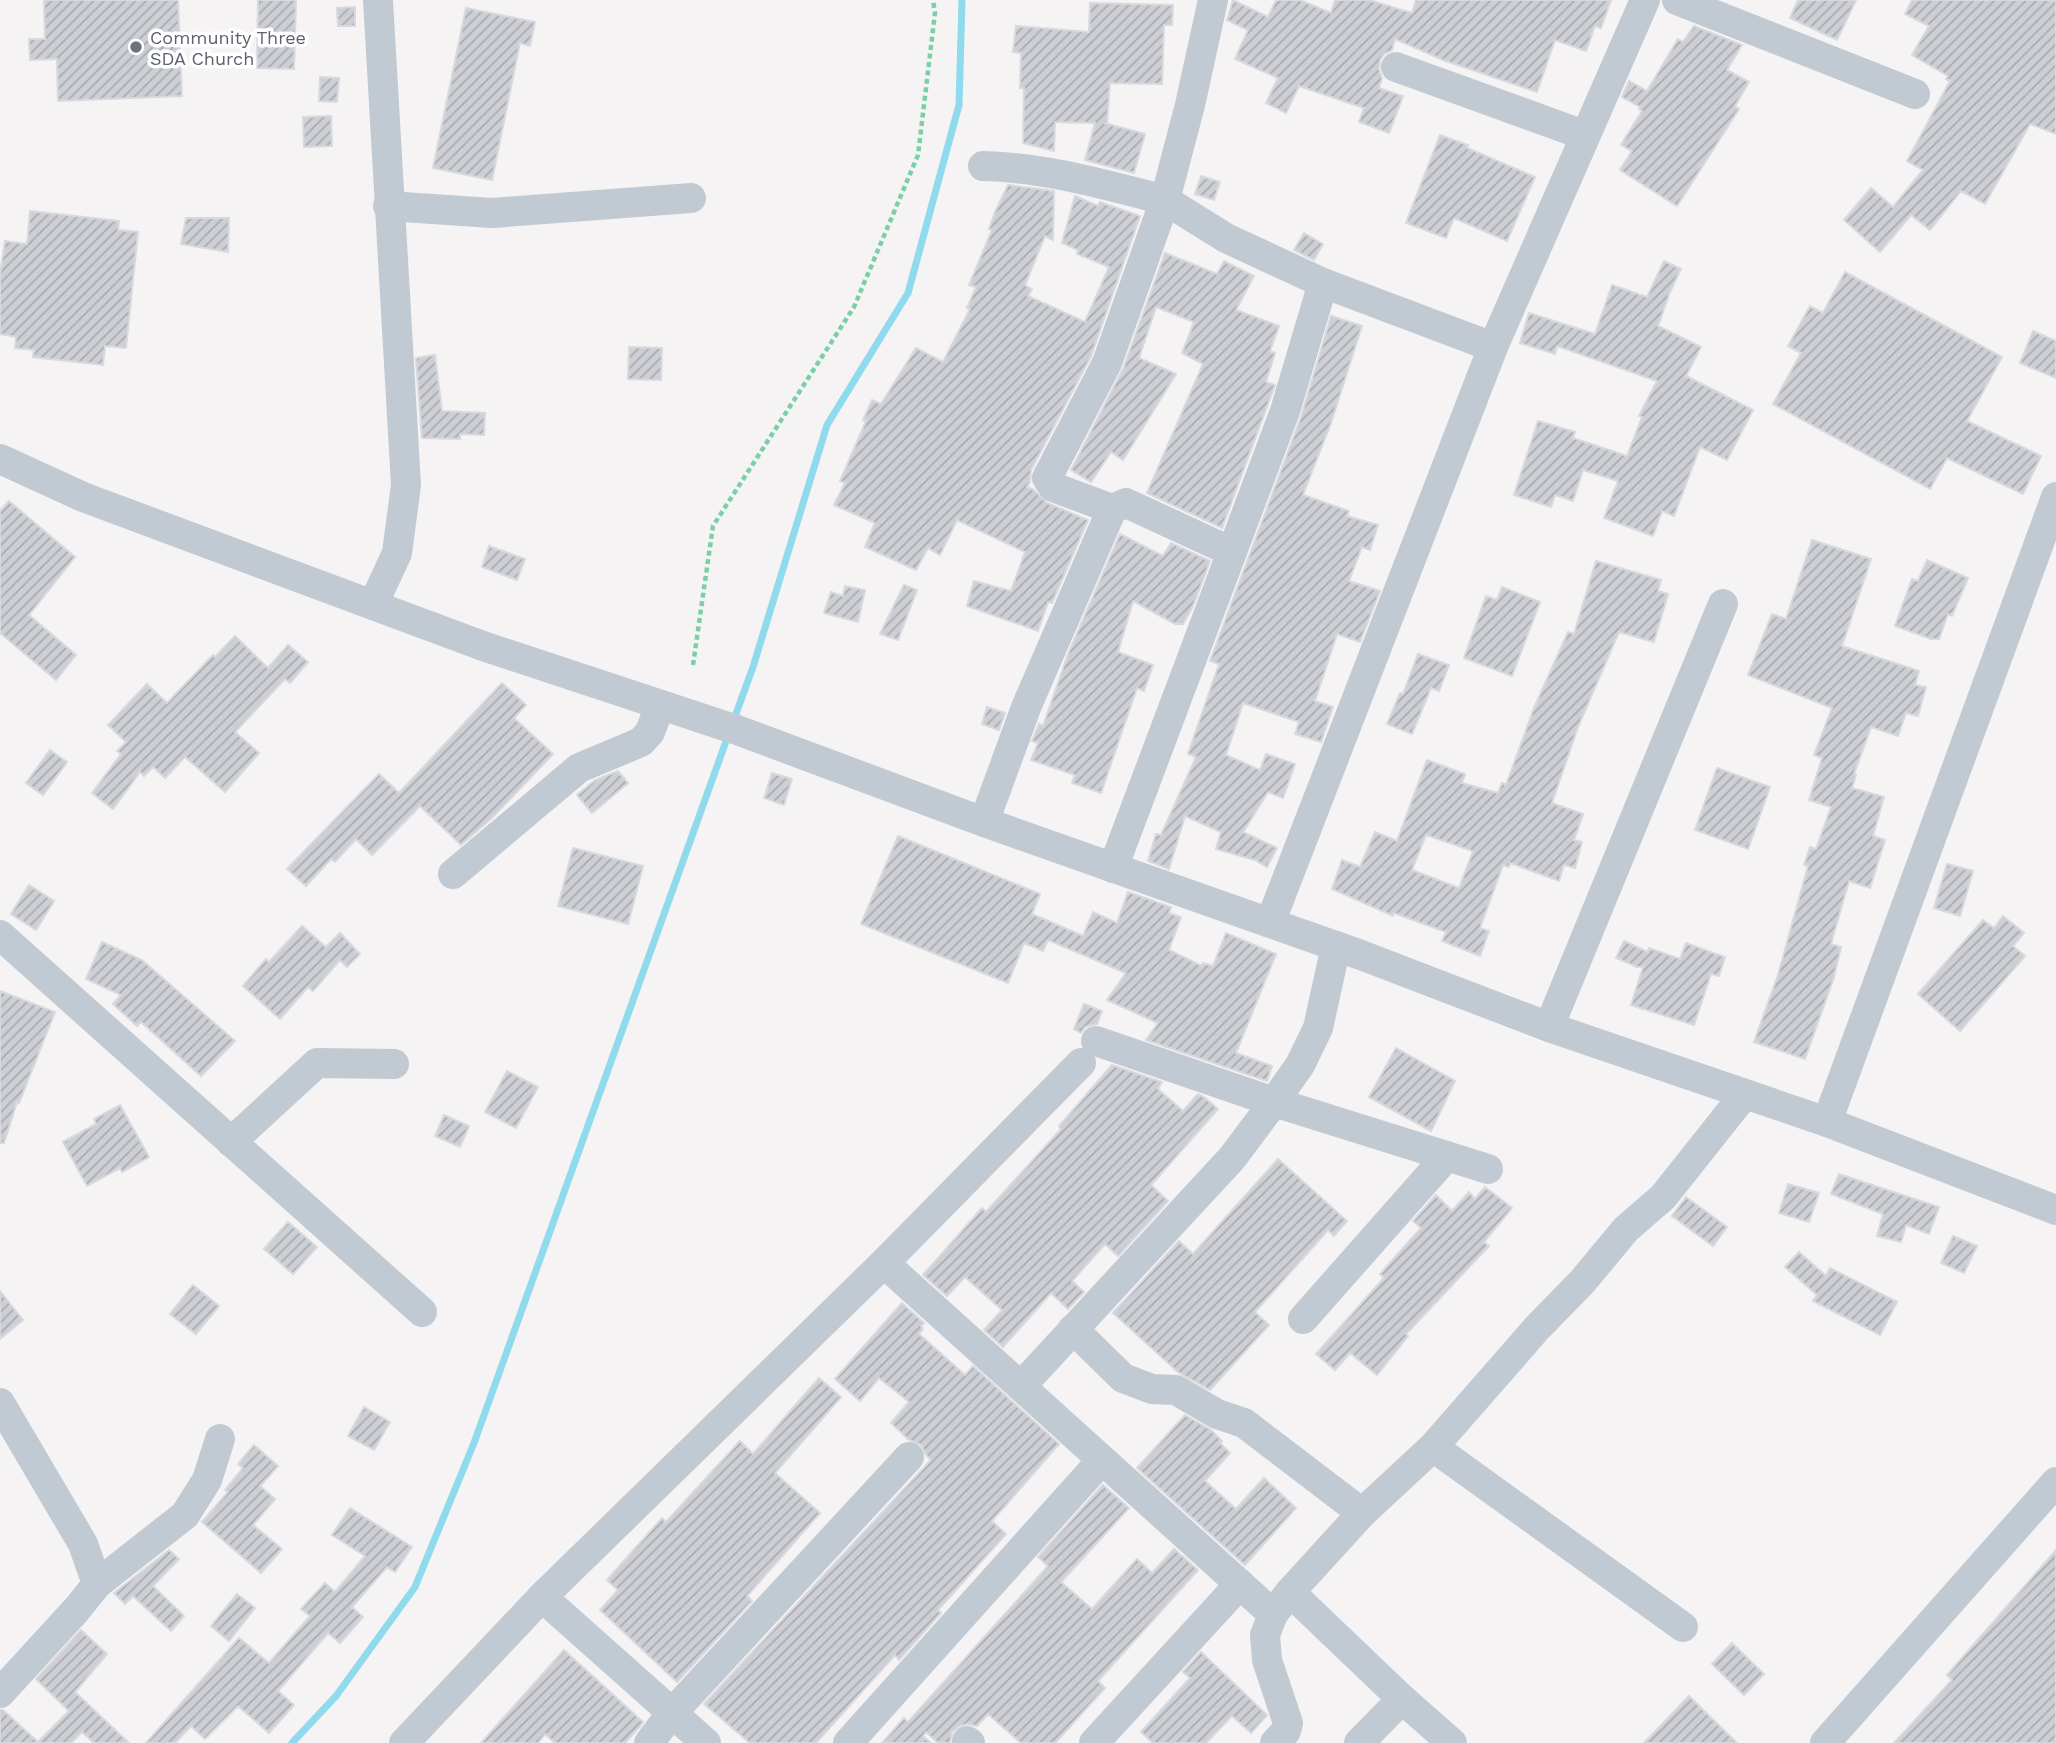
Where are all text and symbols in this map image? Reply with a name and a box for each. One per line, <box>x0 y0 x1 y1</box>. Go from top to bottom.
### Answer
place label: Community Three SDA Church <box>150 27 306 69</box>
marker: Community Three SDA Church <box>128 39 144 55</box>

